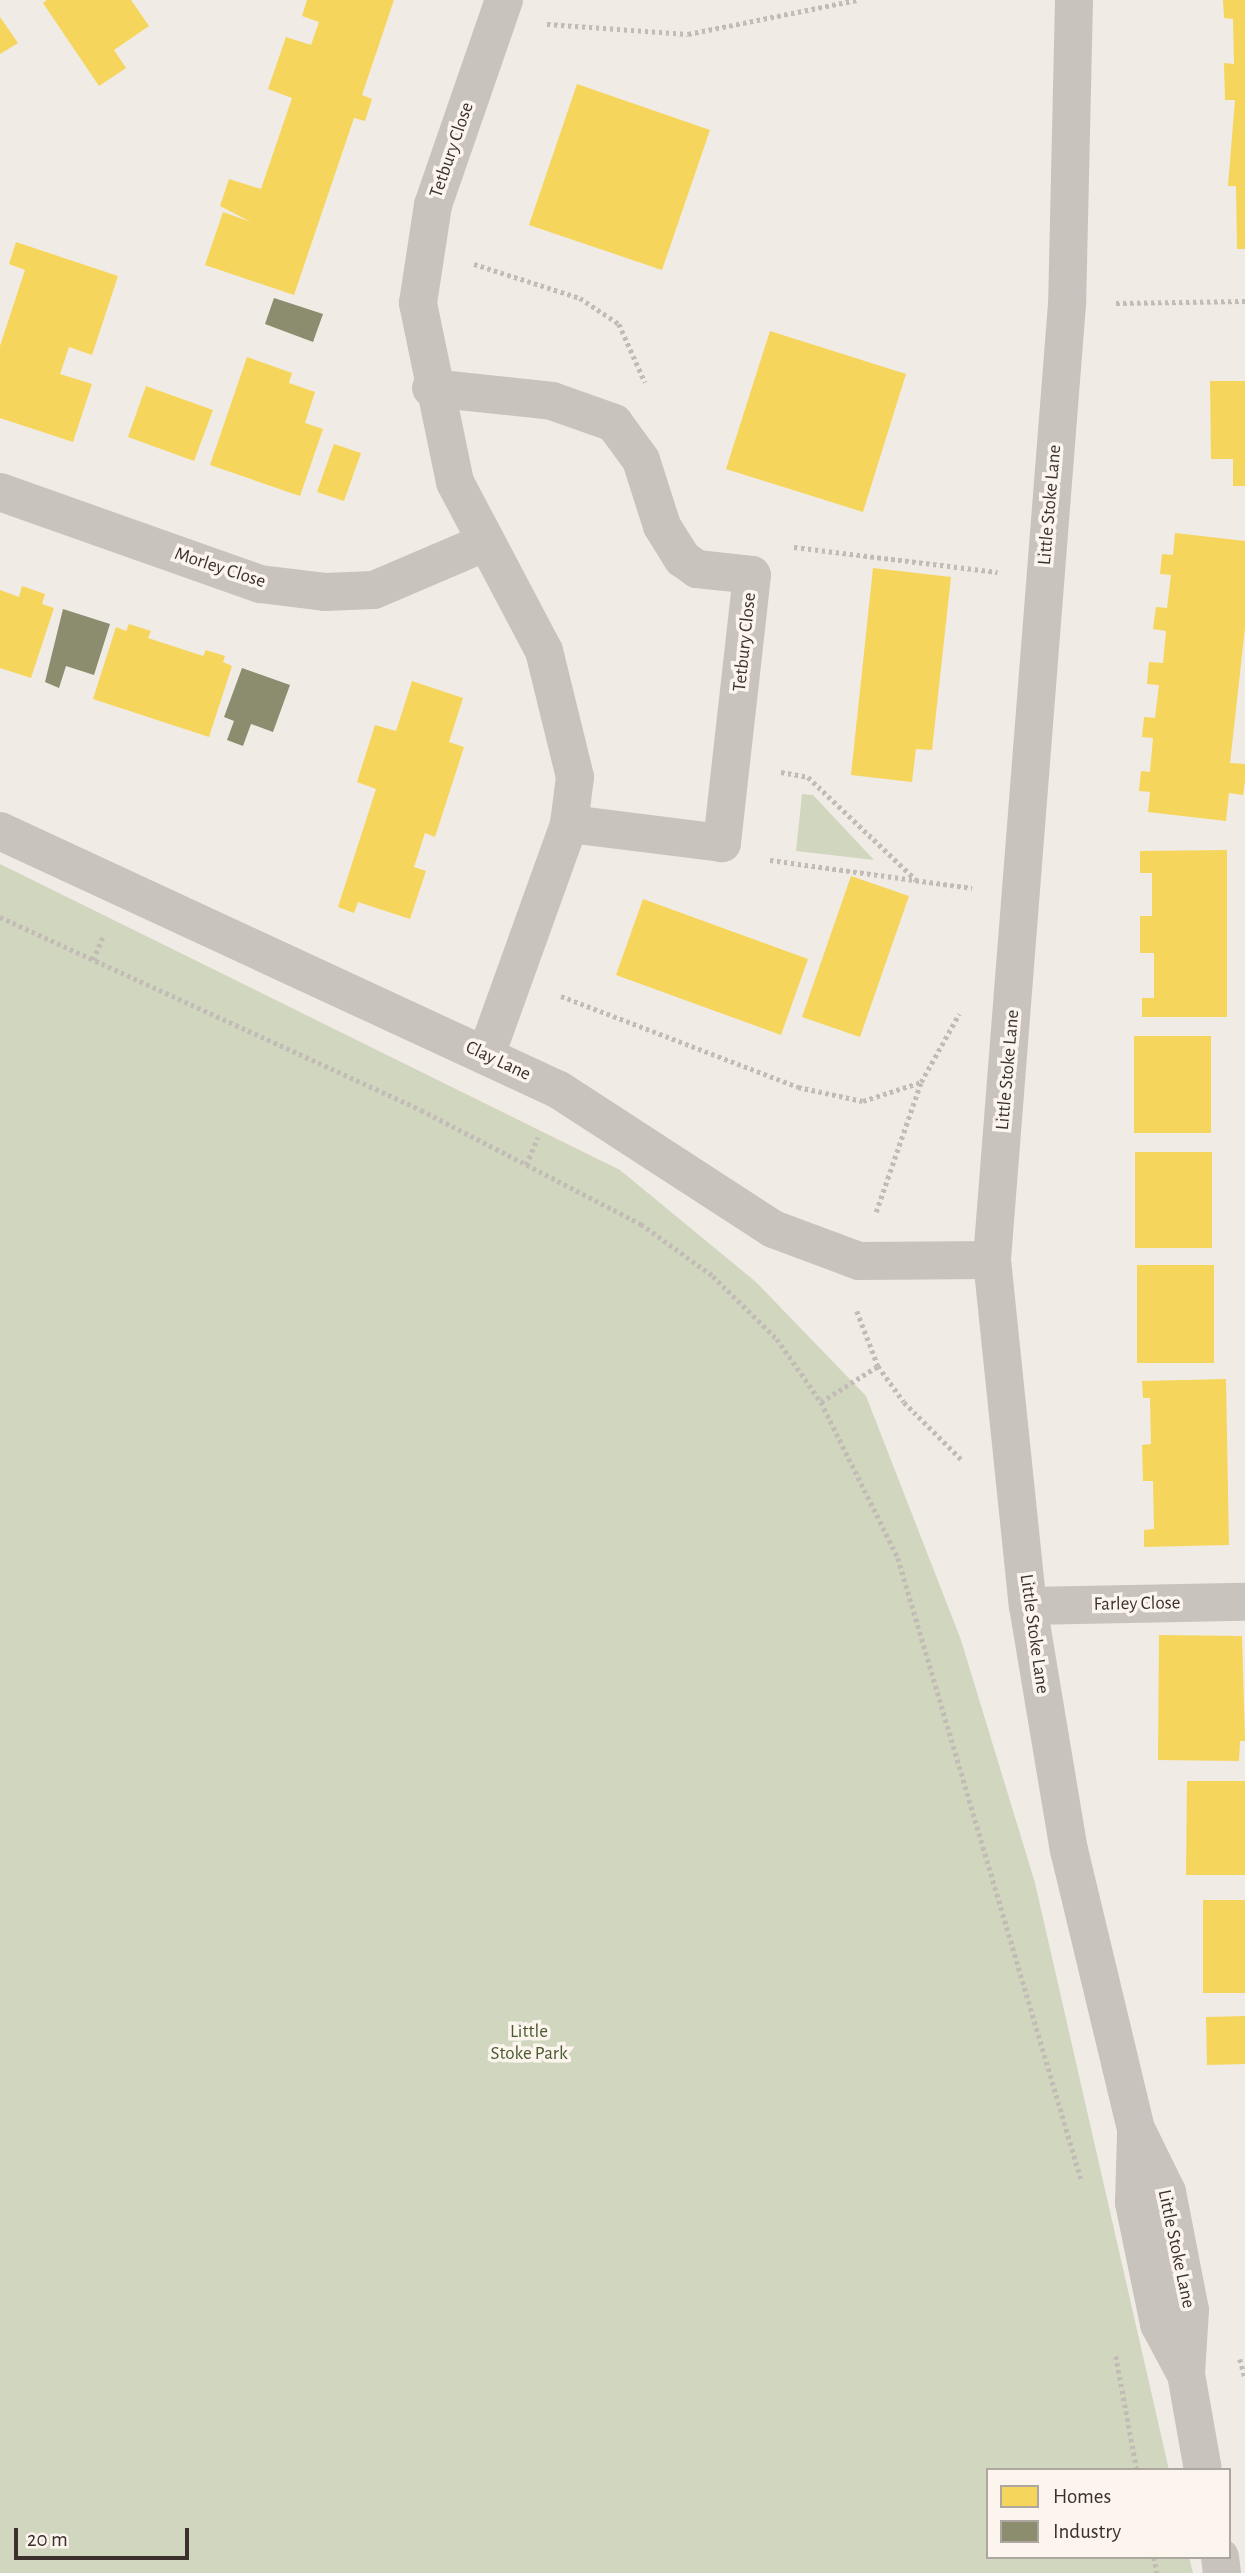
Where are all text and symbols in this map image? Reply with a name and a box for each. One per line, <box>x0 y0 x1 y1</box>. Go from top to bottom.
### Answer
street label: Tetbury Close <box>425 99 479 201</box>
street label: Little Stoke Lane <box>1033 444 1067 566</box>
street label: Morley Close <box>172 543 268 593</box>
street label: Tetbury Close <box>728 591 762 693</box>
street label: Little Stoke Lane <box>991 1009 1025 1131</box>
street label: Clay Lane <box>462 1036 534 1086</box>
street label: Little Stoke Lane <box>1014 1573 1054 1695</box>
street label: Farley Close <box>1093 1592 1181 1616</box>
park label: Little Stoke Park <box>490 2021 568 2065</box>
street label: Little Stoke Lane <box>1152 2188 1200 2310</box>
legend <box>986 2468 1231 2559</box>
text: Homes <box>1053 2486 1111 2507</box>
scale bar <box>18 2514 192 2558</box>
text: Industry <box>1053 2521 1121 2542</box>
text: 20 m <box>27 2529 68 2550</box>

